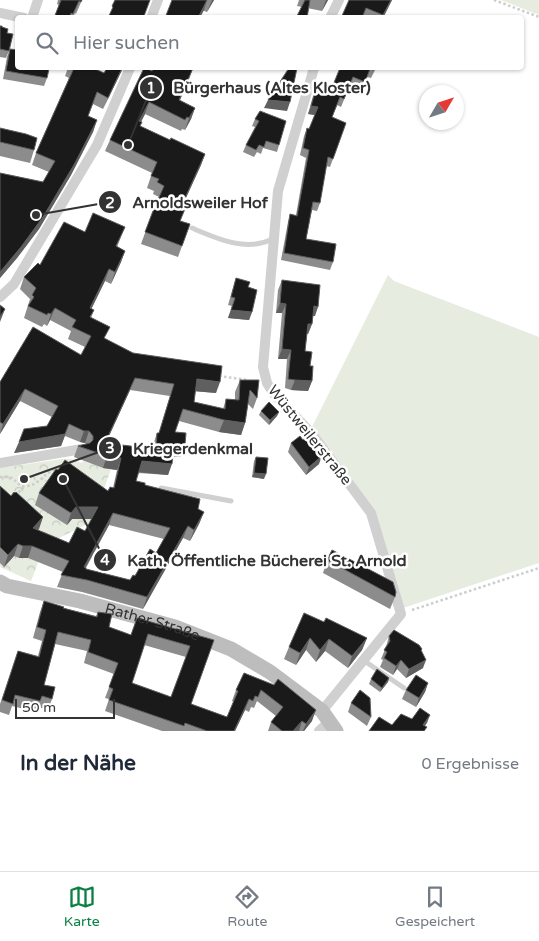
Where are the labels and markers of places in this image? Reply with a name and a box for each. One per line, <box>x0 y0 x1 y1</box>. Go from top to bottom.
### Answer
callout: Bürgerhaus (Altes Kloster) <box>138 72 381 103</box>
callout: Arnoldsweiler Hof <box>97 187 278 218</box>
callout: Kriegerdenkmal <box>98 433 263 464</box>
callout: Kath. Öffentliche Bücherei St. Arnold <box>92 545 416 576</box>

